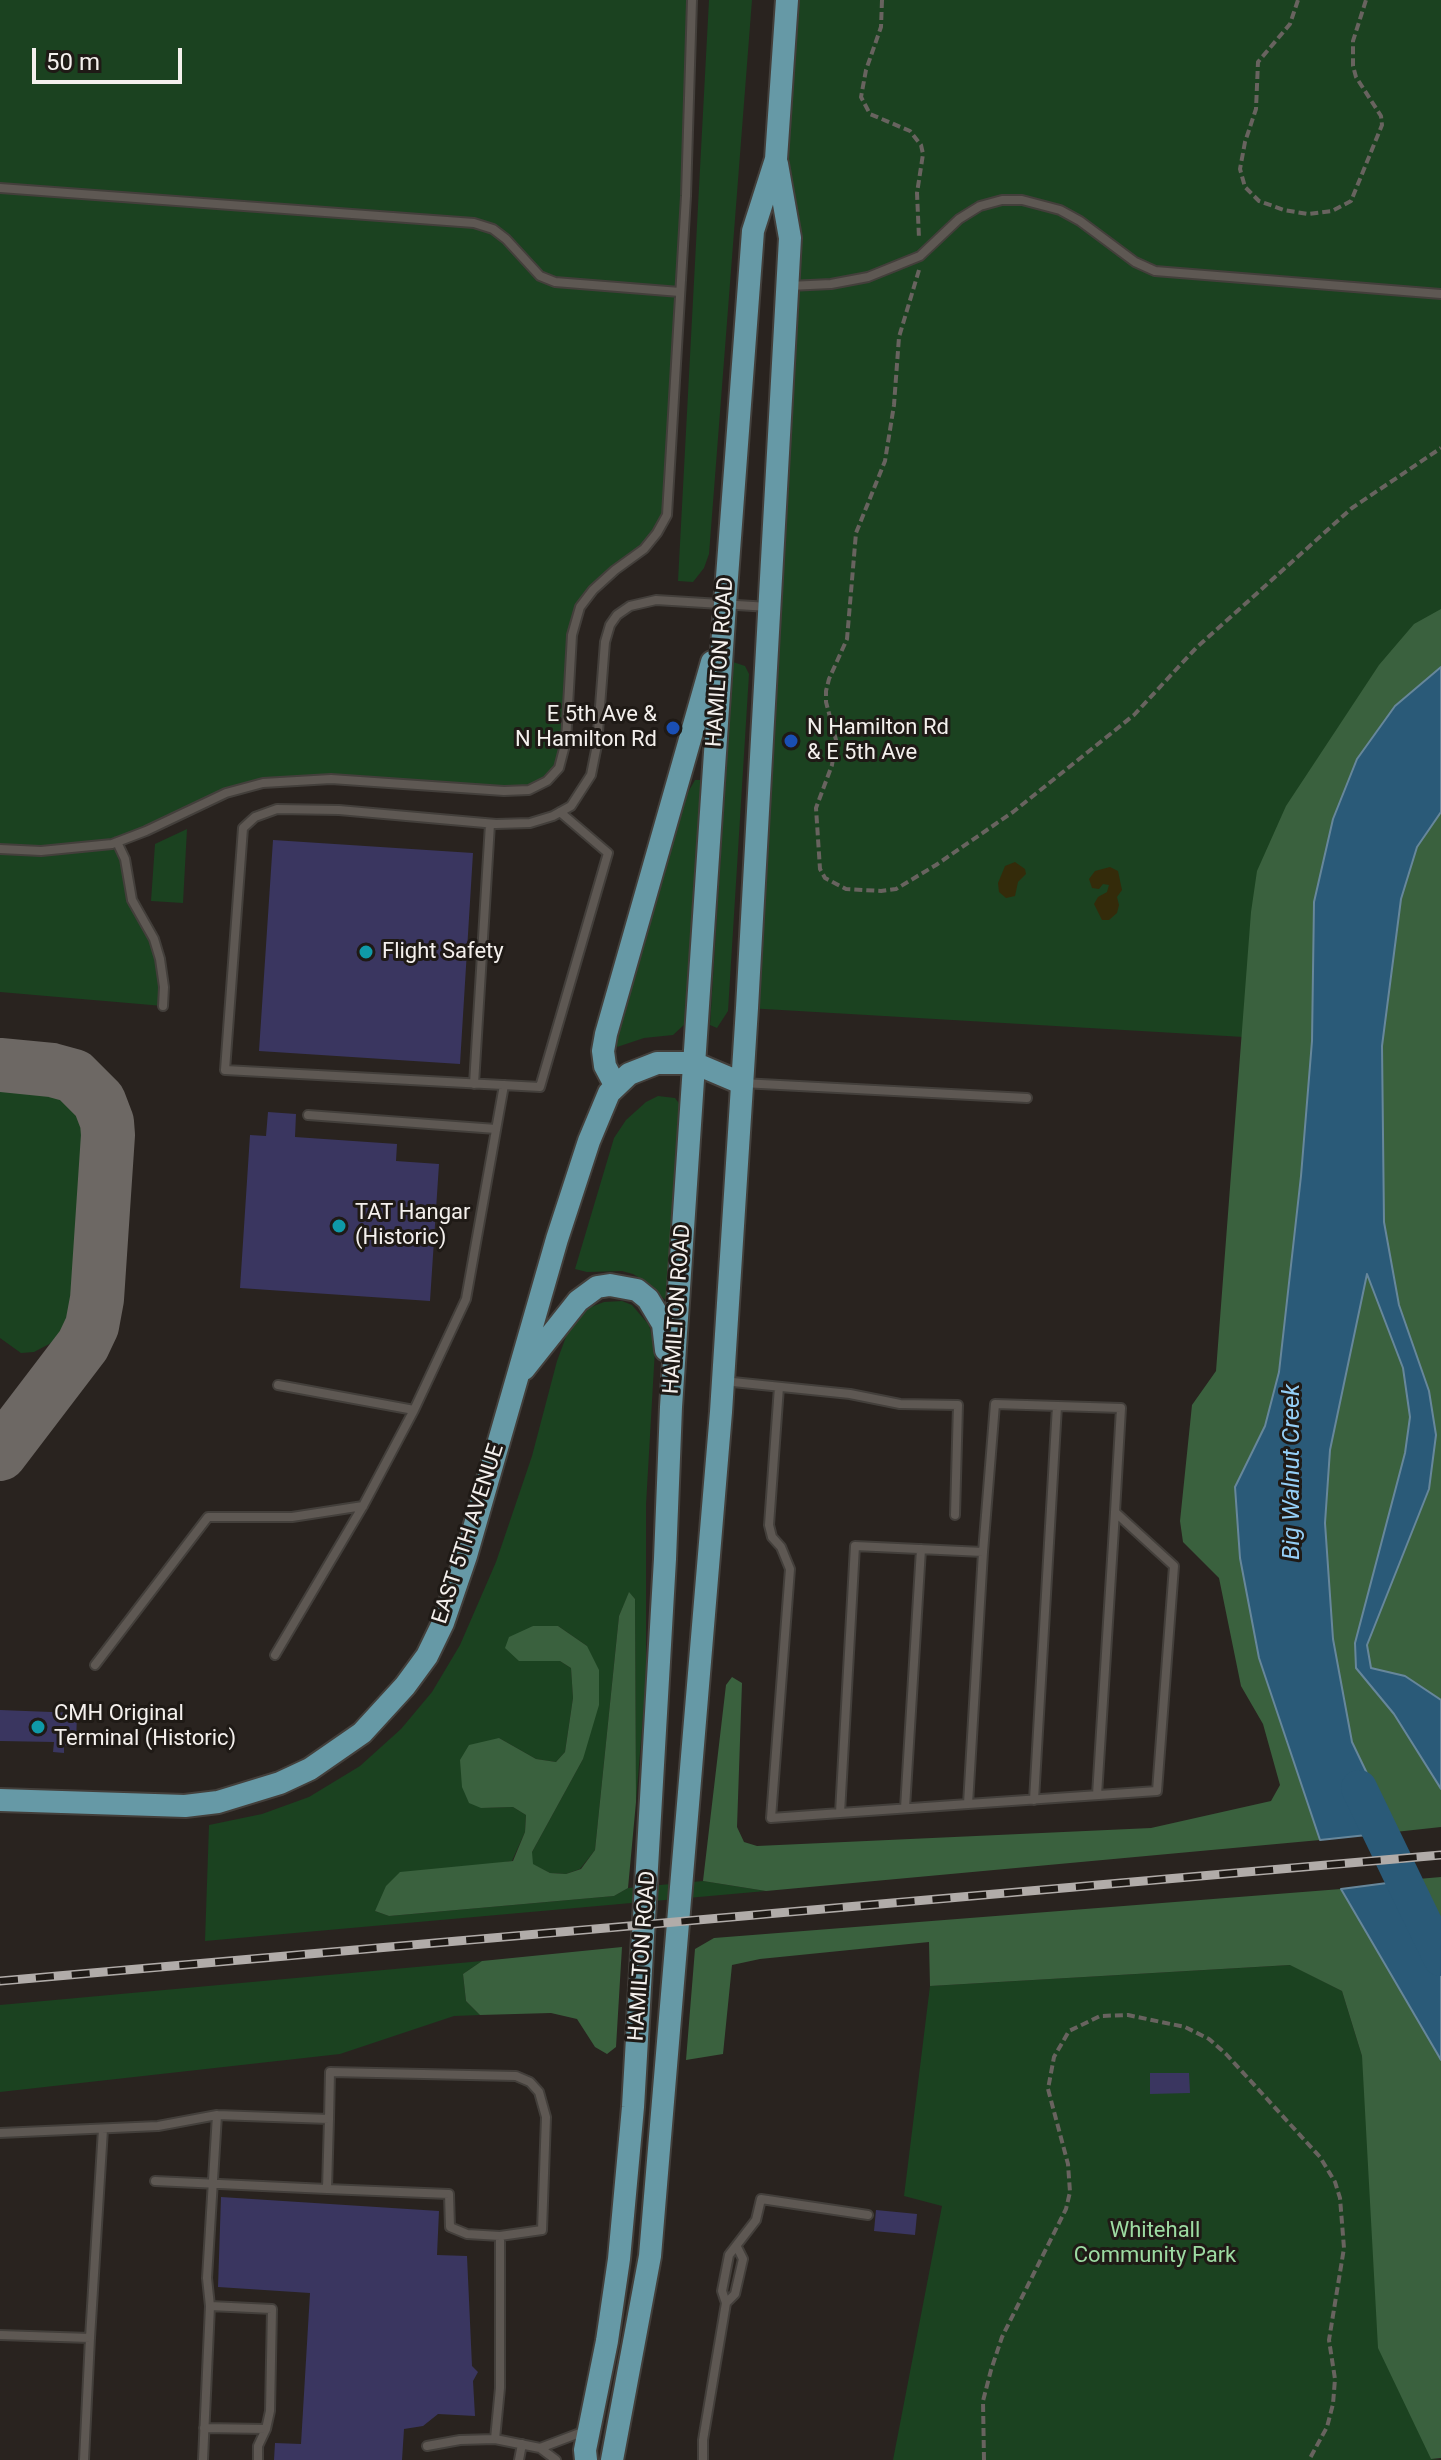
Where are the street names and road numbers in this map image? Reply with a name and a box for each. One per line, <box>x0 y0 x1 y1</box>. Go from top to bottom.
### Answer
street label: HAMILTON ROAD <box>702 576 740 748</box>
street label: HAMILTON ROAD <box>659 1223 697 1395</box>
street label: EAST 5TH AVENUE <box>427 1441 511 1627</box>
street label: HAMILTON ROAD <box>624 1870 662 2042</box>

